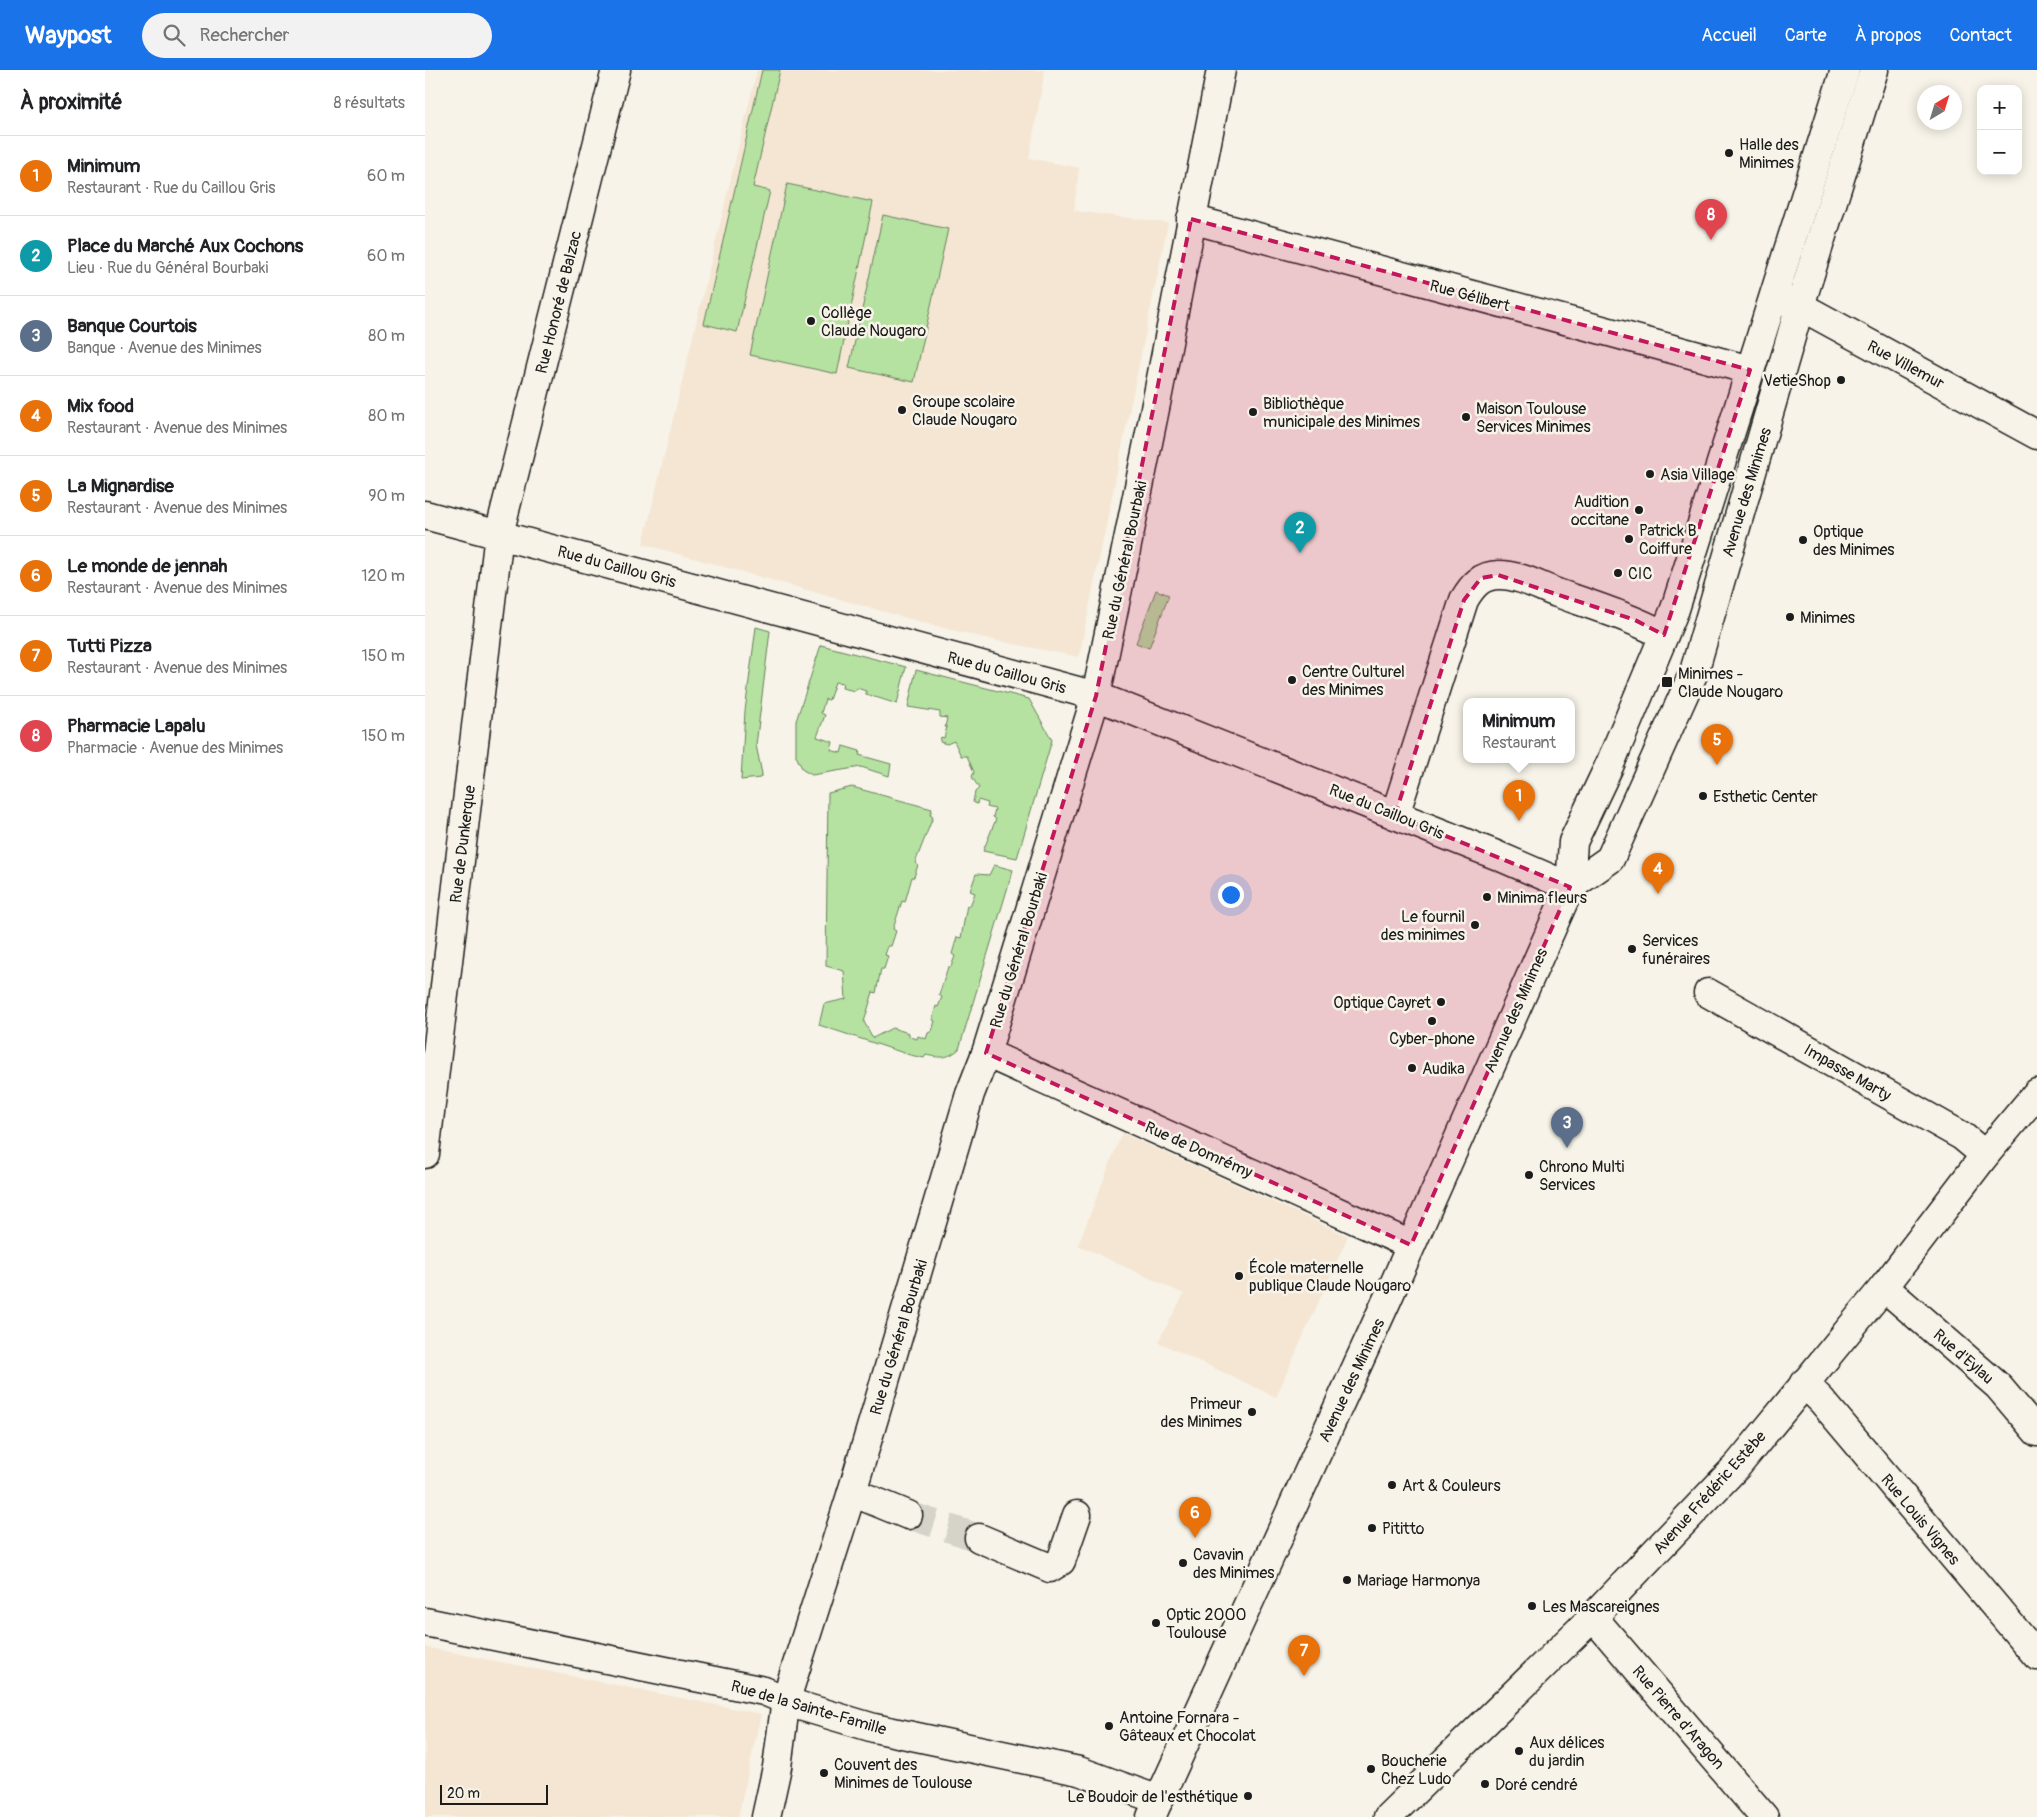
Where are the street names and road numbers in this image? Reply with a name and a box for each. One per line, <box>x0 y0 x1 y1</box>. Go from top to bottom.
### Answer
street label: Rue Honoré de Balzac <box>532 229 586 376</box>
street label: Rue Gélibert <box>1427 276 1513 316</box>
street label: Rue Villemur <box>1864 336 1948 394</box>
street label: Avenue des Minimes <box>1718 425 1776 559</box>
street label: Rue du Général Bourbaki <box>1098 479 1152 641</box>
street label: Rue du Caillou Gris <box>555 541 678 592</box>
street label: Rue du Caillou Gris <box>945 647 1068 698</box>
street label: Rue du Caillou Gris <box>1326 780 1447 844</box>
street label: Rue de Dunkerque <box>446 784 480 904</box>
street label: Rue du Général Bourbaki <box>986 870 1052 1030</box>
street label: Avenue des Minimes <box>1479 945 1552 1076</box>
street label: Impasse Marty <box>1800 1040 1895 1106</box>
street label: Rue de Domrémy <box>1142 1117 1256 1183</box>
street label: Rue du Général Bourbaki <box>866 1257 932 1417</box>
street label: Avenue des Minimes <box>1314 1315 1389 1445</box>
street label: Rue d'Eylau <box>1929 1325 1998 1389</box>
street label: Avenue Frédéric Estèbe <box>1649 1427 1771 1559</box>
street label: Rue Louis Vignes <box>1876 1470 1964 1569</box>
street label: Rue Pierre d'Aragon <box>1628 1662 1729 1774</box>
street label: Rue de la Sainte-Famille <box>729 1676 889 1740</box>

